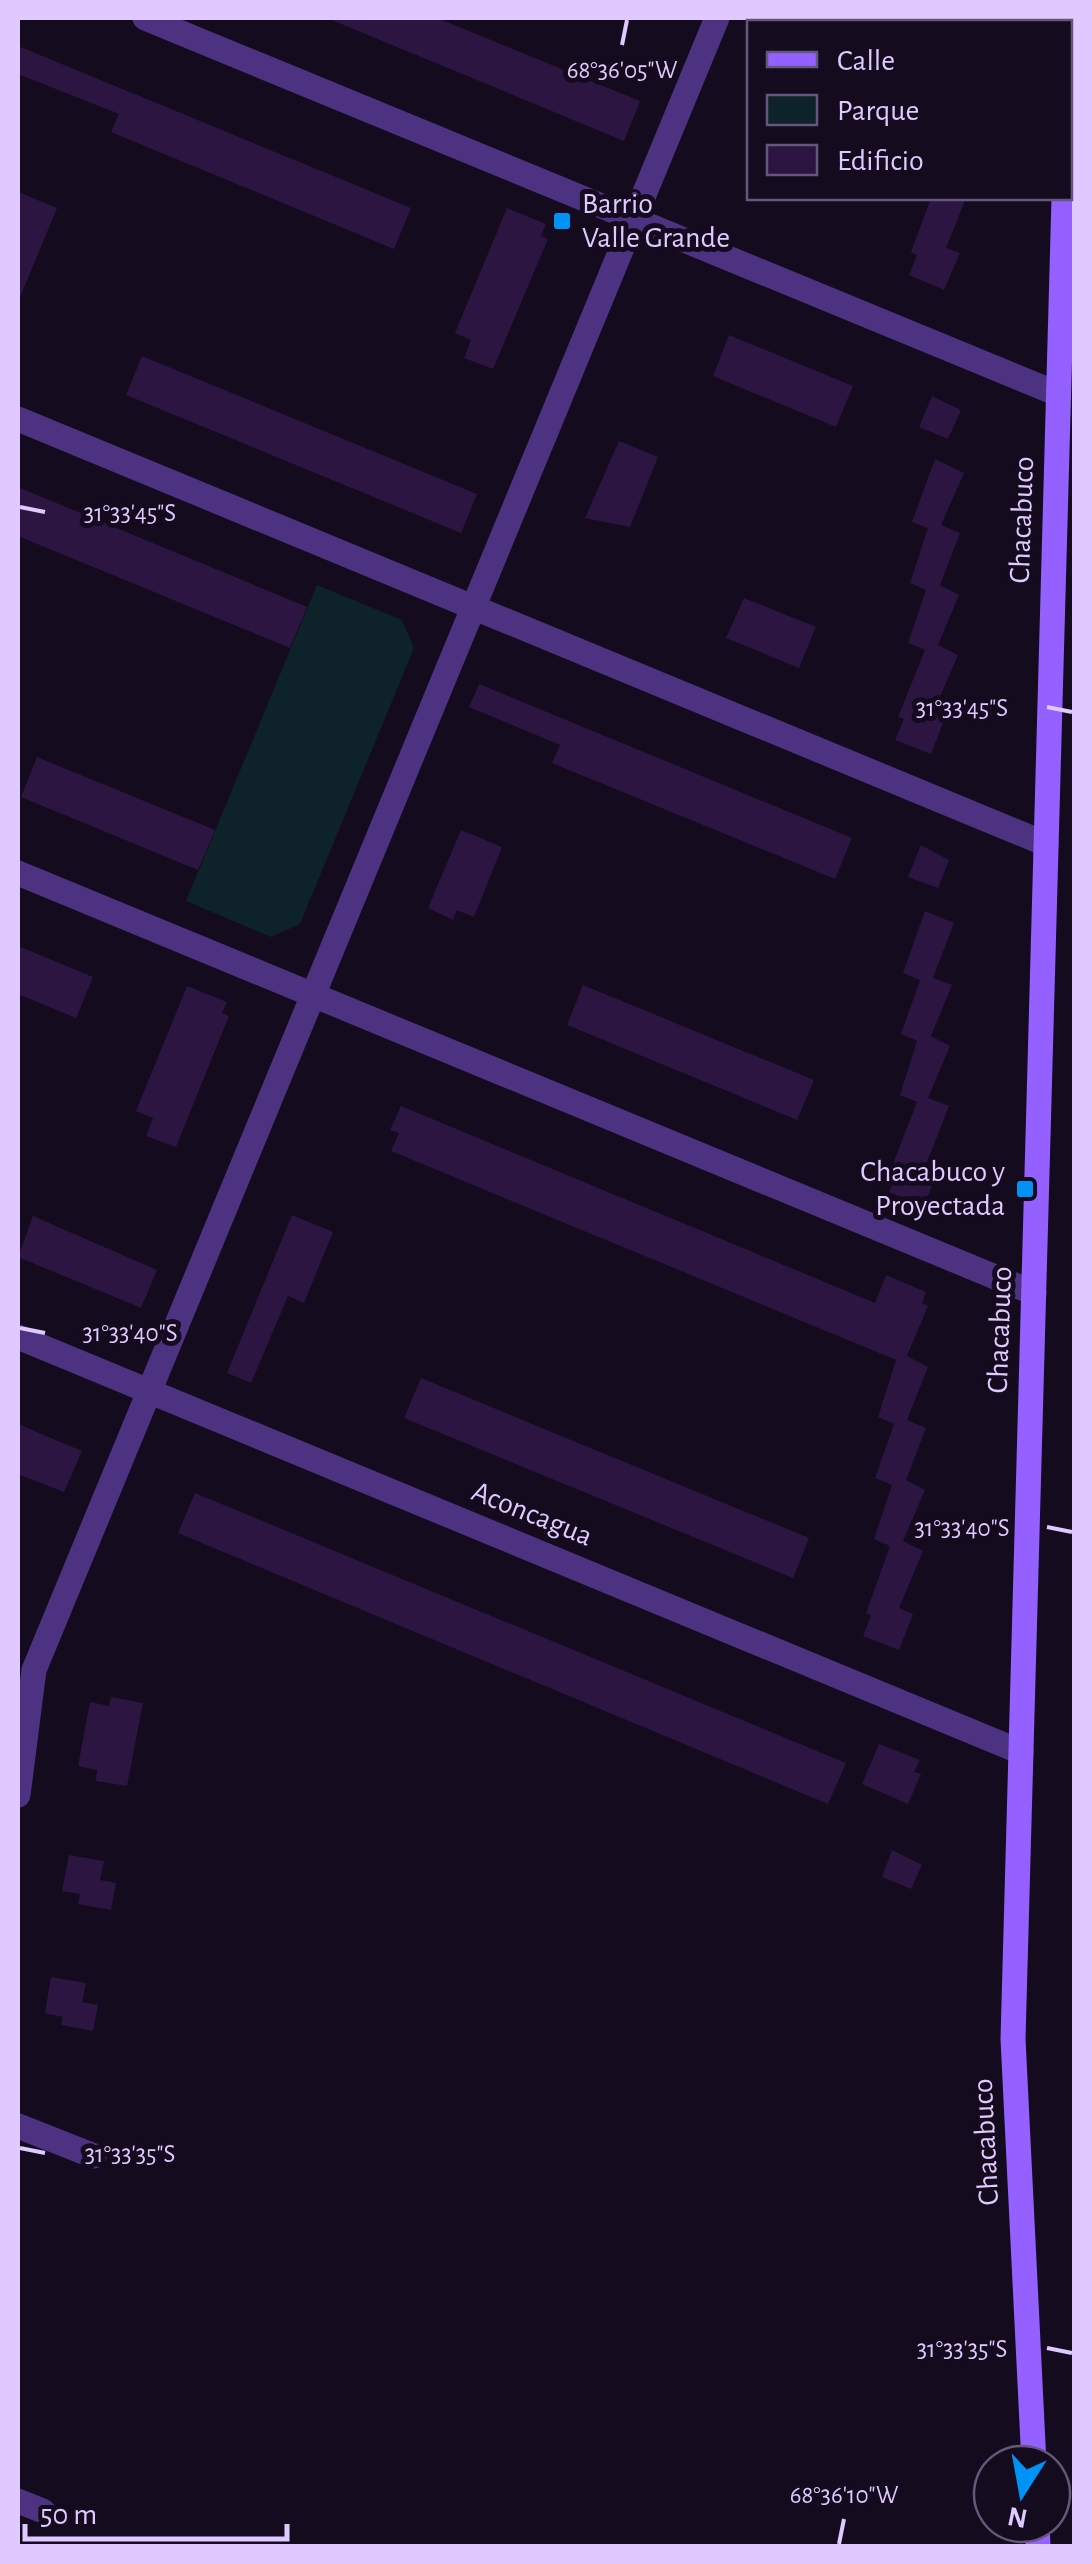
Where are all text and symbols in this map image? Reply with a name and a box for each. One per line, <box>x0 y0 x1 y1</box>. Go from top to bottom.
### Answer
legend <box>747 20 1072 200</box>
text: Calle <box>837 46 895 76</box>
text: 68°36'05"W <box>567 58 678 83</box>
text: Parque <box>837 96 919 126</box>
text: Edificio <box>837 146 924 176</box>
place label: Barrio Valle Grande <box>582 189 730 253</box>
marker: Barrio Valle Grande <box>551 210 573 232</box>
street label: Chacabuco <box>1005 456 1039 584</box>
text: 31°33'45"S <box>84 501 176 526</box>
text: 31°33'45"S <box>916 696 1008 721</box>
place label: Chacabuco y Proyectada <box>860 1157 1005 1221</box>
marker: Chacabuco y Proyectada <box>1014 1178 1036 1200</box>
street label: Chacabuco <box>983 1266 1017 1394</box>
text: 31°33'40"S <box>82 1321 178 1346</box>
street label: Aconcagua <box>467 1476 597 1552</box>
text: 31°33'40"S <box>914 1516 1010 1541</box>
street label: Chacabuco <box>968 2078 1004 2206</box>
text: 31°33'35"S <box>85 2142 175 2167</box>
text: 31°33'35"S <box>917 2337 1007 2362</box>
north arrow <box>972 2444 1072 2544</box>
scale bar <box>25 2479 288 2541</box>
text: 68°36'10"W <box>790 2483 899 2508</box>
text: 50 m <box>40 2500 97 2530</box>
text: N <box>1005 2501 1030 2532</box>

